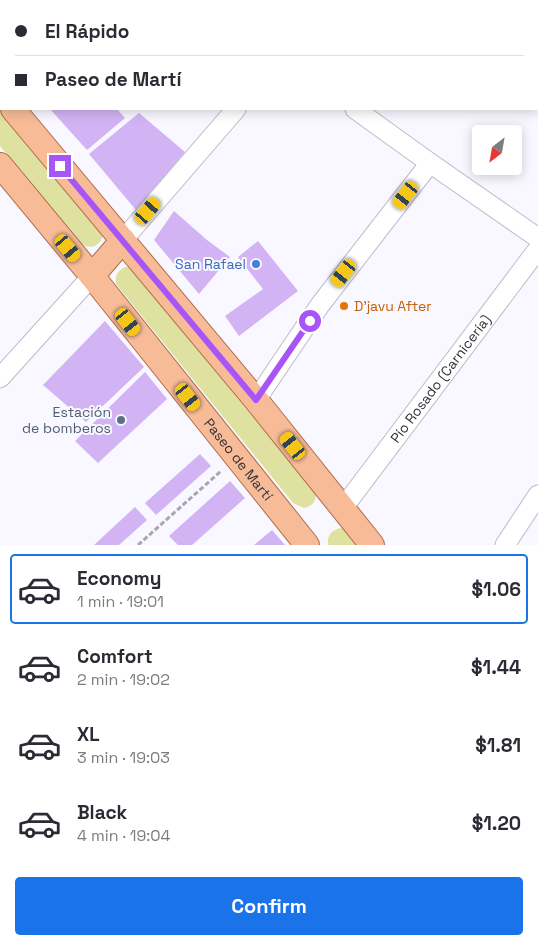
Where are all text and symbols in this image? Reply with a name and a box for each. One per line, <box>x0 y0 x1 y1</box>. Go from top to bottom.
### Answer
text: El Rápido <box>45 19 129 44</box>
text: Paseo de Martí <box>45 67 181 92</box>
north arrow <box>472 125 522 175</box>
map controls <box>472 125 522 175</box>
route end <box>49 155 71 177</box>
car <box>390 179 421 211</box>
car <box>132 195 163 227</box>
car <box>52 232 83 264</box>
place label: San Rafael <box>175 255 246 273</box>
car <box>328 257 359 289</box>
marker: San Rafael <box>250 258 262 270</box>
place label: D'javu After <box>354 297 432 315</box>
marker: D'javu After <box>338 300 350 312</box>
car <box>112 306 143 338</box>
route start <box>299 310 321 332</box>
street label: Pío Rosado (Carnicería) <box>386 311 495 446</box>
car <box>172 381 203 413</box>
place label: Estación de bomberos <box>22 403 111 437</box>
marker: Estación de bomberos <box>115 414 127 426</box>
street label: Paseo de Martí <box>200 415 277 505</box>
car <box>277 430 308 462</box>
text: Economy <box>77 566 161 591</box>
icon: car <box>17 567 62 612</box>
text: $1.06 <box>471 577 521 602</box>
text: 1 min · 19:01 <box>77 591 164 612</box>
text: Comfort <box>77 644 153 669</box>
icon: car <box>17 645 62 690</box>
text: $1.44 <box>471 655 521 680</box>
text: 2 min · 19:02 <box>77 669 170 690</box>
text: XL <box>77 722 100 747</box>
icon: car <box>17 723 62 768</box>
text: $1.81 <box>475 733 521 758</box>
text: 3 min · 19:03 <box>77 747 170 768</box>
text: Black <box>77 800 127 825</box>
icon: car <box>17 801 62 846</box>
text: $1.20 <box>472 811 521 836</box>
text: 4 min · 19:04 <box>77 825 171 846</box>
button: Confirm <box>15 877 523 935</box>

